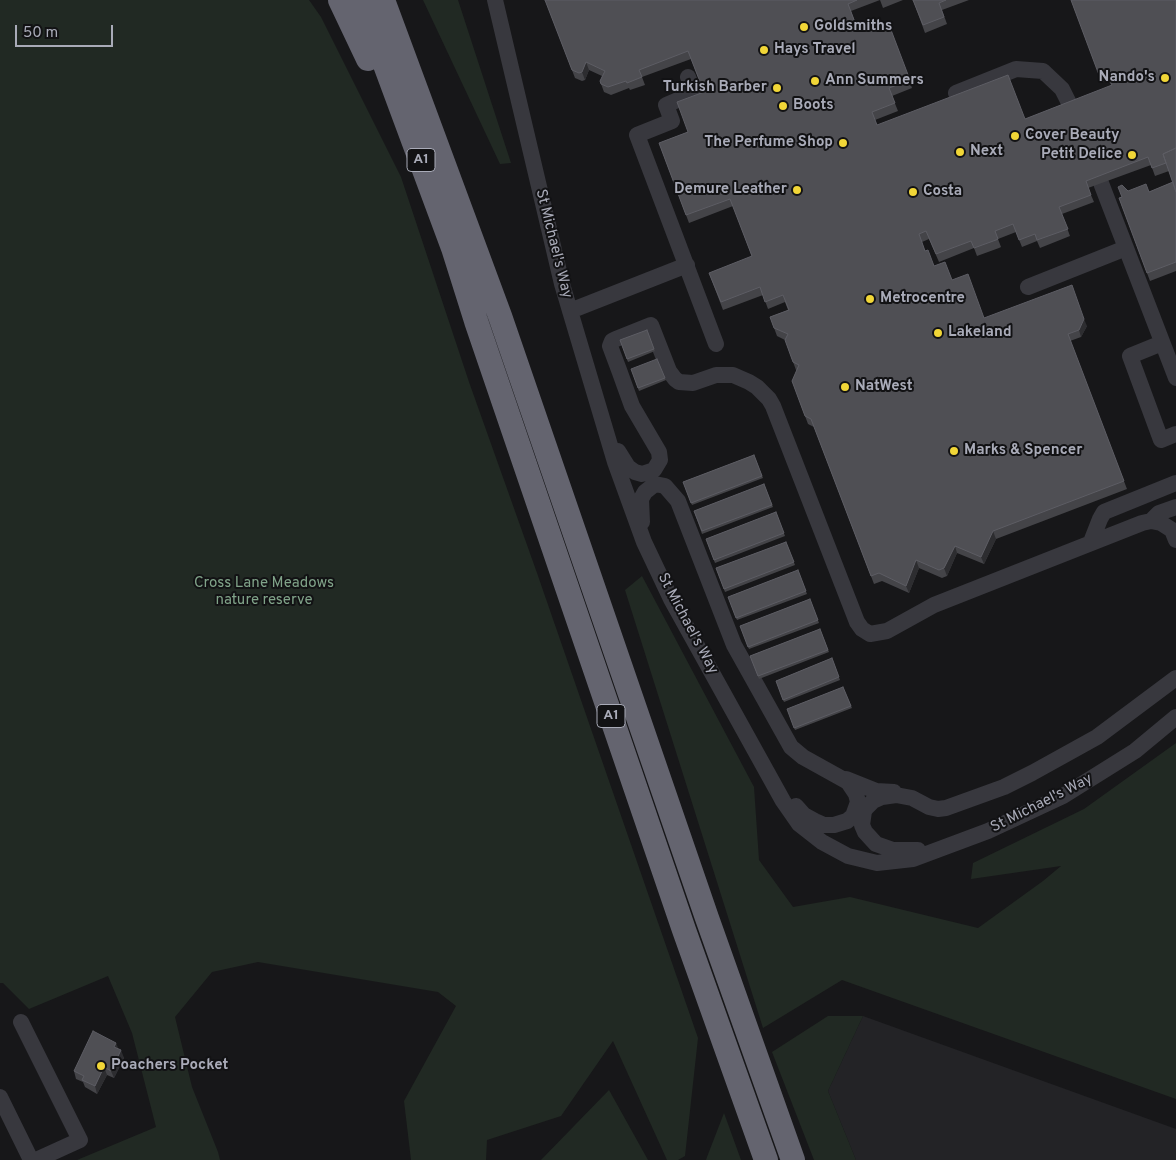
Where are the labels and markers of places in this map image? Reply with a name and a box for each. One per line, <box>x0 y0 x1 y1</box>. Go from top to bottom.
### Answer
place label: Goldsmiths <box>814 18 892 36</box>
marker: Goldsmiths <box>798 21 810 33</box>
place label: Hays Travel <box>774 41 856 59</box>
marker: Hays Travel <box>758 44 770 56</box>
place label: Nando's <box>1099 69 1155 87</box>
place label: Ann Summers <box>825 72 924 90</box>
marker: Nando's <box>1159 72 1171 84</box>
marker: Ann Summers <box>809 75 821 87</box>
place label: Turkish Barber <box>663 79 767 97</box>
marker: Turkish Barber <box>771 82 783 94</box>
place label: Boots <box>793 97 834 115</box>
marker: Boots <box>777 100 789 112</box>
place label: Cover Beauty <box>1025 127 1120 145</box>
marker: Cover Beauty <box>1009 130 1021 142</box>
place label: The Perfume Shop <box>704 134 833 152</box>
marker: The Perfume Shop <box>837 137 849 149</box>
place label: Next <box>970 143 1003 161</box>
marker: Next <box>954 146 966 158</box>
place label: Petit Delice <box>1041 146 1122 164</box>
marker: Petit Delice <box>1126 149 1138 161</box>
place label: Demure Leather <box>674 181 787 199</box>
place label: Costa <box>923 183 962 201</box>
marker: Demure Leather <box>791 184 803 196</box>
marker: Costa <box>907 186 919 198</box>
place label: Metrocentre <box>880 290 965 308</box>
marker: Metrocentre <box>864 293 876 305</box>
place label: Lakeland <box>948 324 1012 342</box>
marker: Lakeland <box>932 327 944 339</box>
place label: NatWest <box>855 378 913 396</box>
marker: NatWest <box>839 381 851 393</box>
place label: Marks & Spencer <box>964 442 1082 460</box>
marker: Marks & Spencer <box>948 445 960 457</box>
place label: Poachers Pocket <box>111 1057 228 1075</box>
marker: Poachers Pocket <box>95 1060 107 1072</box>

